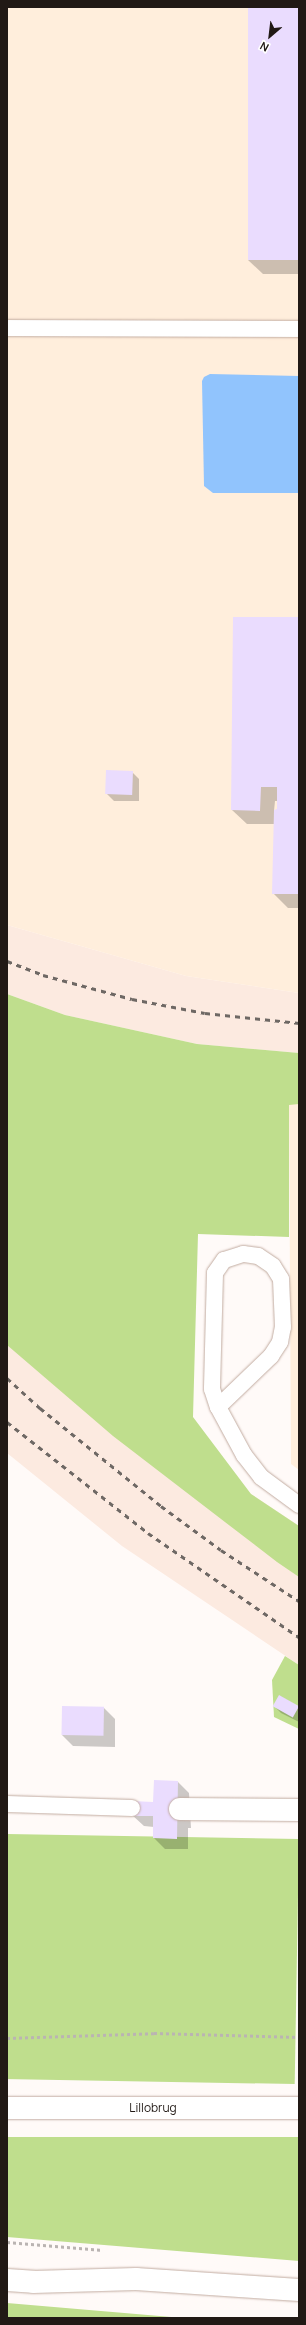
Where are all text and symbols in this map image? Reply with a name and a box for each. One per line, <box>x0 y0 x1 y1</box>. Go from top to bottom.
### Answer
north arrow <box>250 16 290 56</box>
text: N <box>257 39 271 56</box>
street label: Lillobrug <box>129 2101 177 2115</box>

